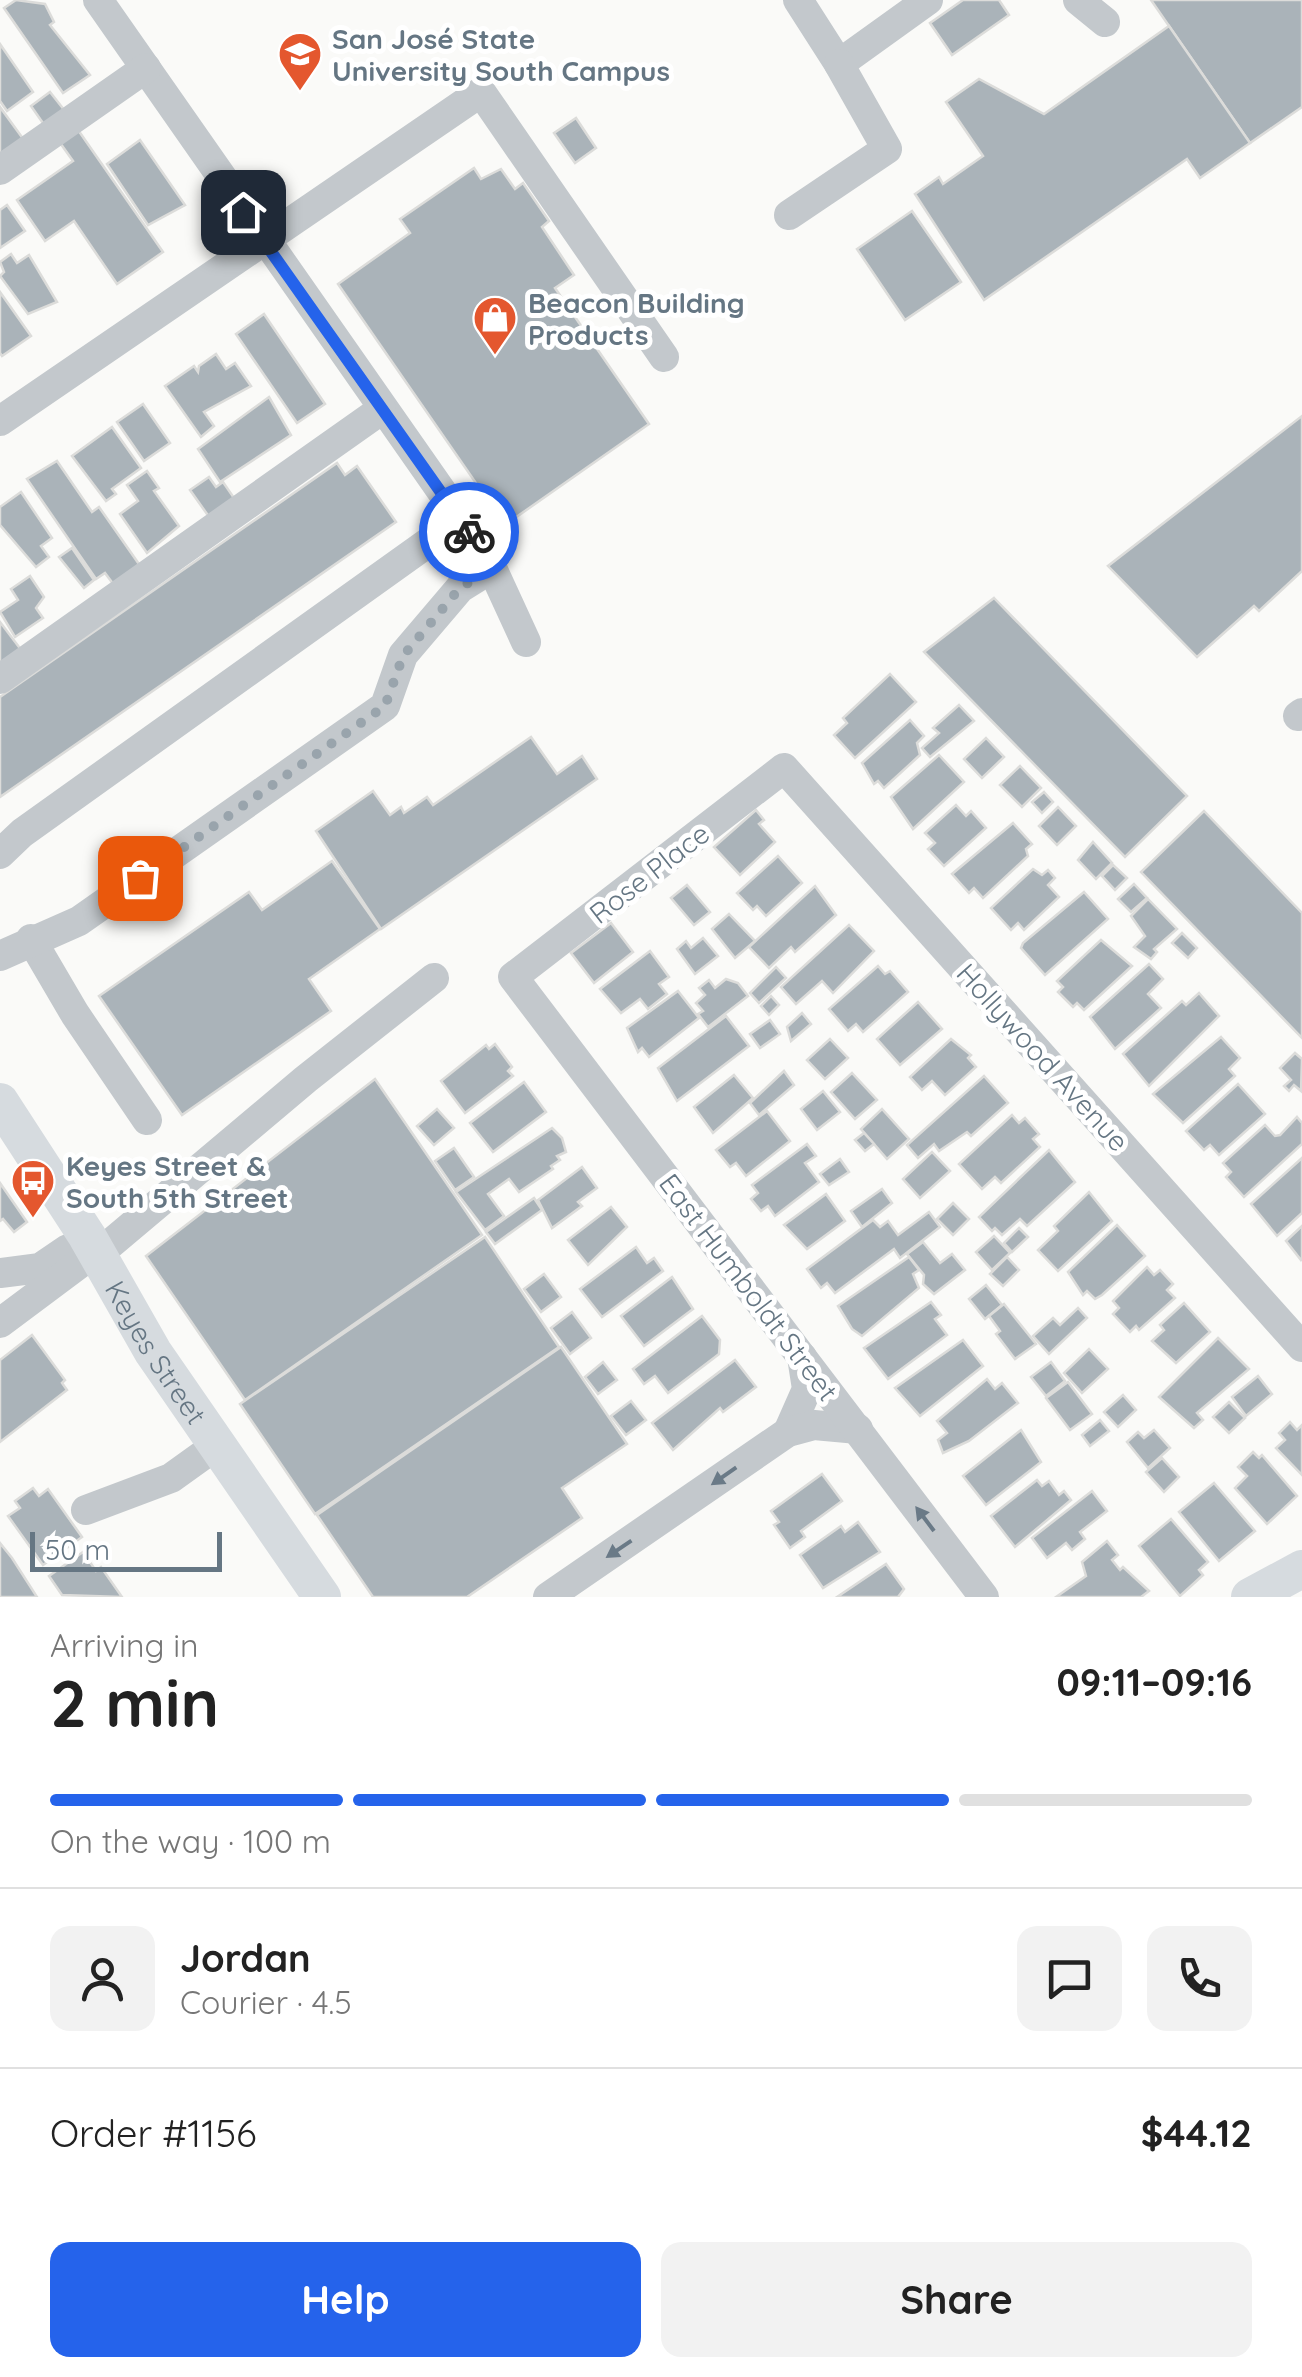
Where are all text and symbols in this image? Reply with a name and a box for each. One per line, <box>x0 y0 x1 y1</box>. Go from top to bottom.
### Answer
place label: San José State University South Campus <box>332 21 670 88</box>
school or university icon: San José State University South Campus <box>277 31 323 92</box>
pin <box>201 170 286 255</box>
icon: home <box>216 185 271 240</box>
place label: Beacon Building Products <box>528 285 745 352</box>
shop icon: Beacon Building Products <box>472 295 518 356</box>
courier <box>419 482 519 582</box>
icon: bike <box>442 505 497 560</box>
street label: Rose Place <box>582 815 716 931</box>
pin <box>98 836 183 921</box>
icon: bag <box>113 851 168 906</box>
street label: Hollywood Avenue <box>949 956 1137 1158</box>
place label: Keyes Street & South 5th Street <box>66 1148 288 1215</box>
bus stop icon: Keyes Street & South 5th Street <box>10 1158 56 1219</box>
street label: East Humboldt Street <box>652 1166 846 1408</box>
street label: Keyes Street <box>98 1274 215 1430</box>
one-way arrow <box>711 1466 737 1485</box>
one-way arrow <box>916 1506 936 1532</box>
scale bar <box>30 1527 222 1572</box>
text: 50 m <box>45 1532 110 1567</box>
one-way arrow <box>605 1539 632 1558</box>
text: Arriving in <box>50 1625 199 1665</box>
text: 09:11–09:16 <box>1056 1658 1252 1706</box>
text: 2 min <box>50 1662 219 1743</box>
text: On the way · 100 m <box>50 1821 331 1861</box>
button: person <box>50 1926 155 2031</box>
button: chat <box>1017 1926 1122 2031</box>
button: phone <box>1147 1926 1252 2031</box>
text: Jordan <box>180 1934 311 1982</box>
text: Courier · 4.5 <box>180 1982 352 2022</box>
text: Order #1156 <box>50 2109 257 2157</box>
text: $44.12 <box>1141 2109 1252 2157</box>
button: Help <box>50 2242 641 2357</box>
button: Share <box>661 2242 1252 2357</box>

